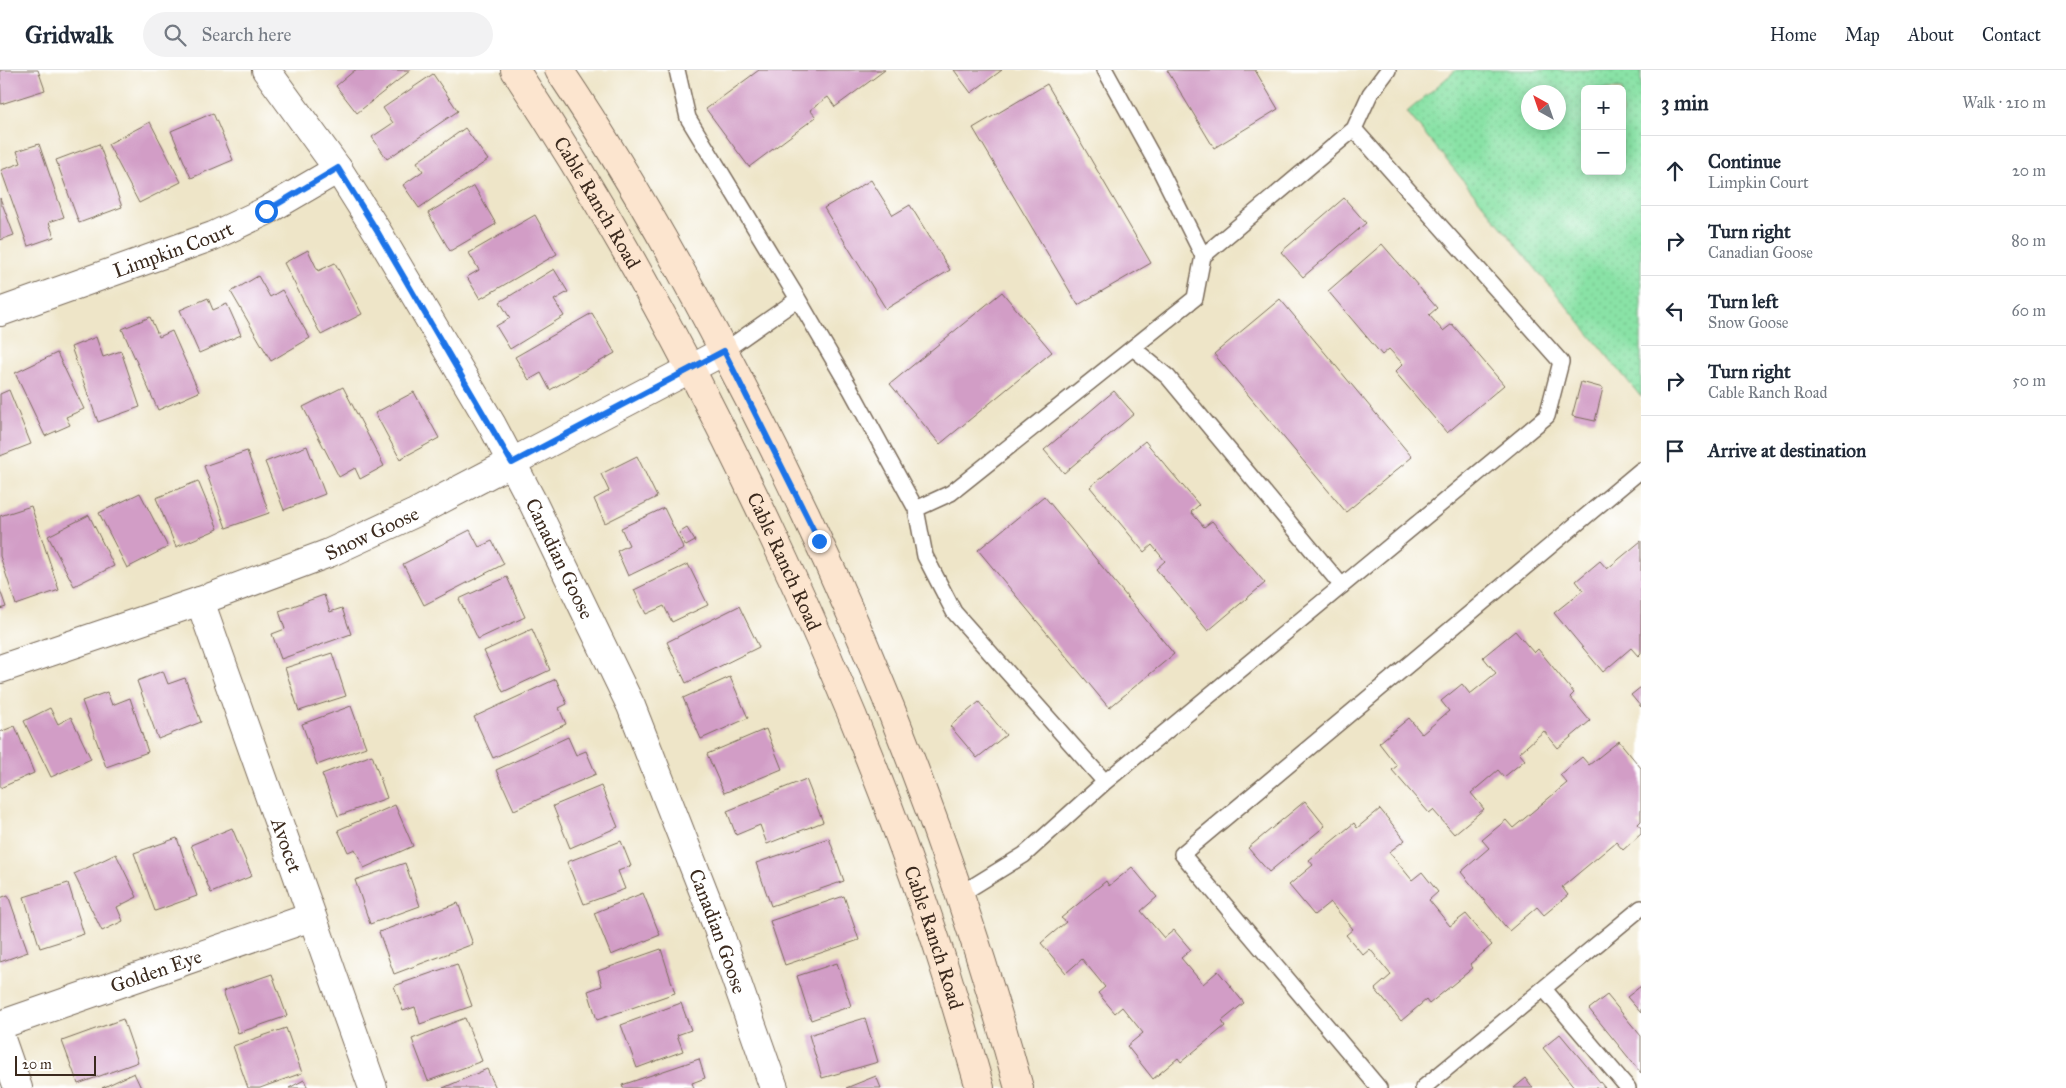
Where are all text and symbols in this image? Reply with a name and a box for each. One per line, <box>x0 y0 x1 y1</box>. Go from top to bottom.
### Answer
search box <box>143 12 493 57</box>
text: Gridwalk <box>25 20 113 50</box>
icon: search <box>161 21 189 49</box>
text: Search here <box>201 23 291 46</box>
text: Home <box>1770 24 1817 46</box>
text: Map <box>1845 24 1880 46</box>
text: About <box>1908 24 1954 46</box>
text: Contact <box>1982 24 2041 46</box>
north arrow <box>1521 85 1566 130</box>
map controls <box>1581 85 1626 175</box>
button: + <box>1581 85 1626 130</box>
text: 3 min <box>1661 90 1709 116</box>
text: Walk · 210 m <box>1962 93 2046 112</box>
button: − <box>1581 130 1626 175</box>
street label: Cable Ranch Road <box>549 132 646 273</box>
text: Continue <box>1708 150 1781 173</box>
icon: ahead <box>1661 157 1689 185</box>
text: 20 m <box>2012 161 2046 180</box>
text: Limpkin Court <box>1708 173 1809 192</box>
route start <box>255 200 278 223</box>
street label: Limpkin Court <box>110 216 237 283</box>
text: Turn right <box>1708 220 1791 243</box>
icon: right <box>1661 227 1689 255</box>
text: 80 m <box>2011 231 2046 250</box>
text: Canadian Goose <box>1708 243 1813 262</box>
text: Turn left <box>1708 290 1778 313</box>
icon: left <box>1661 297 1689 325</box>
text: 60 m <box>2012 301 2046 320</box>
text: Snow Goose <box>1708 313 1788 332</box>
text: Turn right <box>1708 360 1791 383</box>
icon: right <box>1661 367 1689 395</box>
text: 50 m <box>2012 371 2046 390</box>
text: Cable Ranch Road <box>1708 383 1828 402</box>
icon: arrive <box>1661 437 1689 465</box>
text: Arrive at destination <box>1708 439 1866 462</box>
street label: Cable Ranch Road <box>742 488 827 634</box>
street label: Canadian Goose <box>520 494 599 623</box>
street label: Snow Goose <box>321 501 422 565</box>
route end <box>808 530 831 553</box>
street label: Avocet <box>266 814 307 876</box>
street label: Cable Ranch Road <box>899 862 969 1012</box>
street label: Canadian Goose <box>684 865 752 997</box>
street label: Golden Eye <box>107 944 205 998</box>
scale bar <box>15 1053 96 1076</box>
text: 20 m <box>22 1056 52 1073</box>

